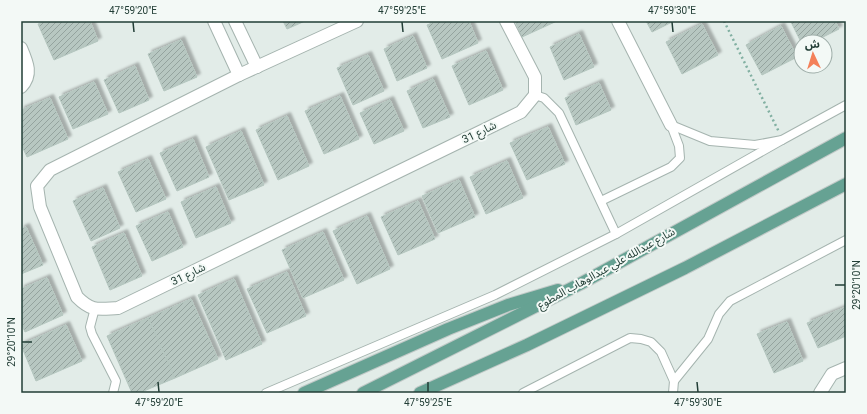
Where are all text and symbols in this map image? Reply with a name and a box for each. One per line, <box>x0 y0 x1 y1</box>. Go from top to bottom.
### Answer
text: 47°59'20"E <box>109 5 157 16</box>
text: 47°59'25"E <box>378 5 426 16</box>
text: 47°59'30"E <box>648 5 696 16</box>
north arrow <box>793 34 833 74</box>
text: ش <box>804 38 820 52</box>
street label: شارع 31 <box>460 118 499 147</box>
street label: شارع عبدالله علي عبدالوهاب المطوع <box>535 225 679 314</box>
street label: شارع 31 <box>169 260 208 289</box>
text: 29°20'10"N <box>851 260 862 310</box>
text: 29°20'10"N <box>6 317 17 367</box>
text: 47°59'20"E <box>135 397 183 408</box>
text: 47°59'25"E <box>404 397 452 408</box>
text: 47°59'30"E <box>674 397 722 408</box>

